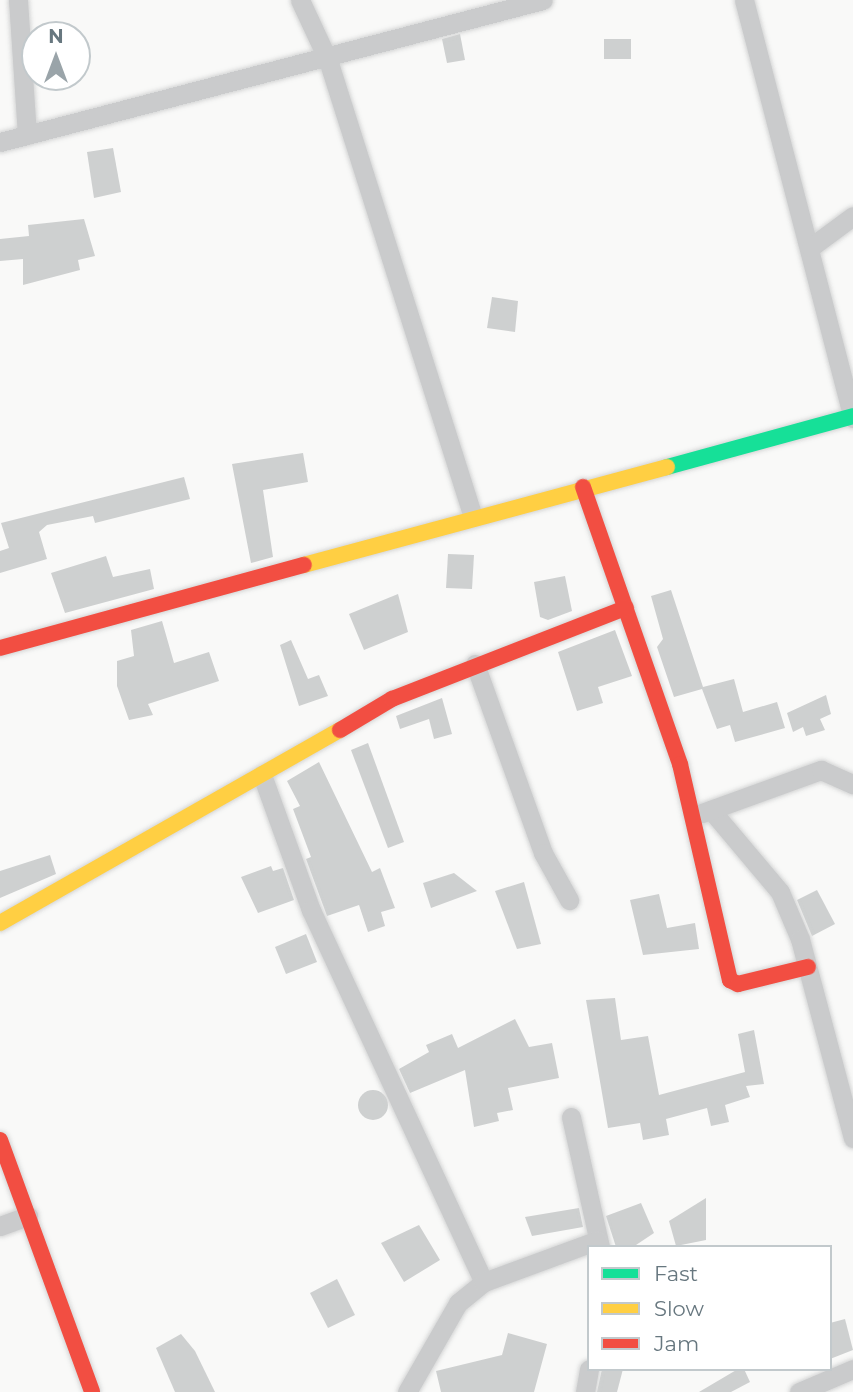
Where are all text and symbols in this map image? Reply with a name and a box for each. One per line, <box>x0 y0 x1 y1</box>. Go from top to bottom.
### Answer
north arrow <box>21 21 91 91</box>
text: N <box>48 25 64 48</box>
legend <box>587 1245 832 1371</box>
text: Fast <box>654 1261 698 1286</box>
text: Slow <box>654 1296 704 1321</box>
text: Jam <box>654 1331 699 1356</box>

